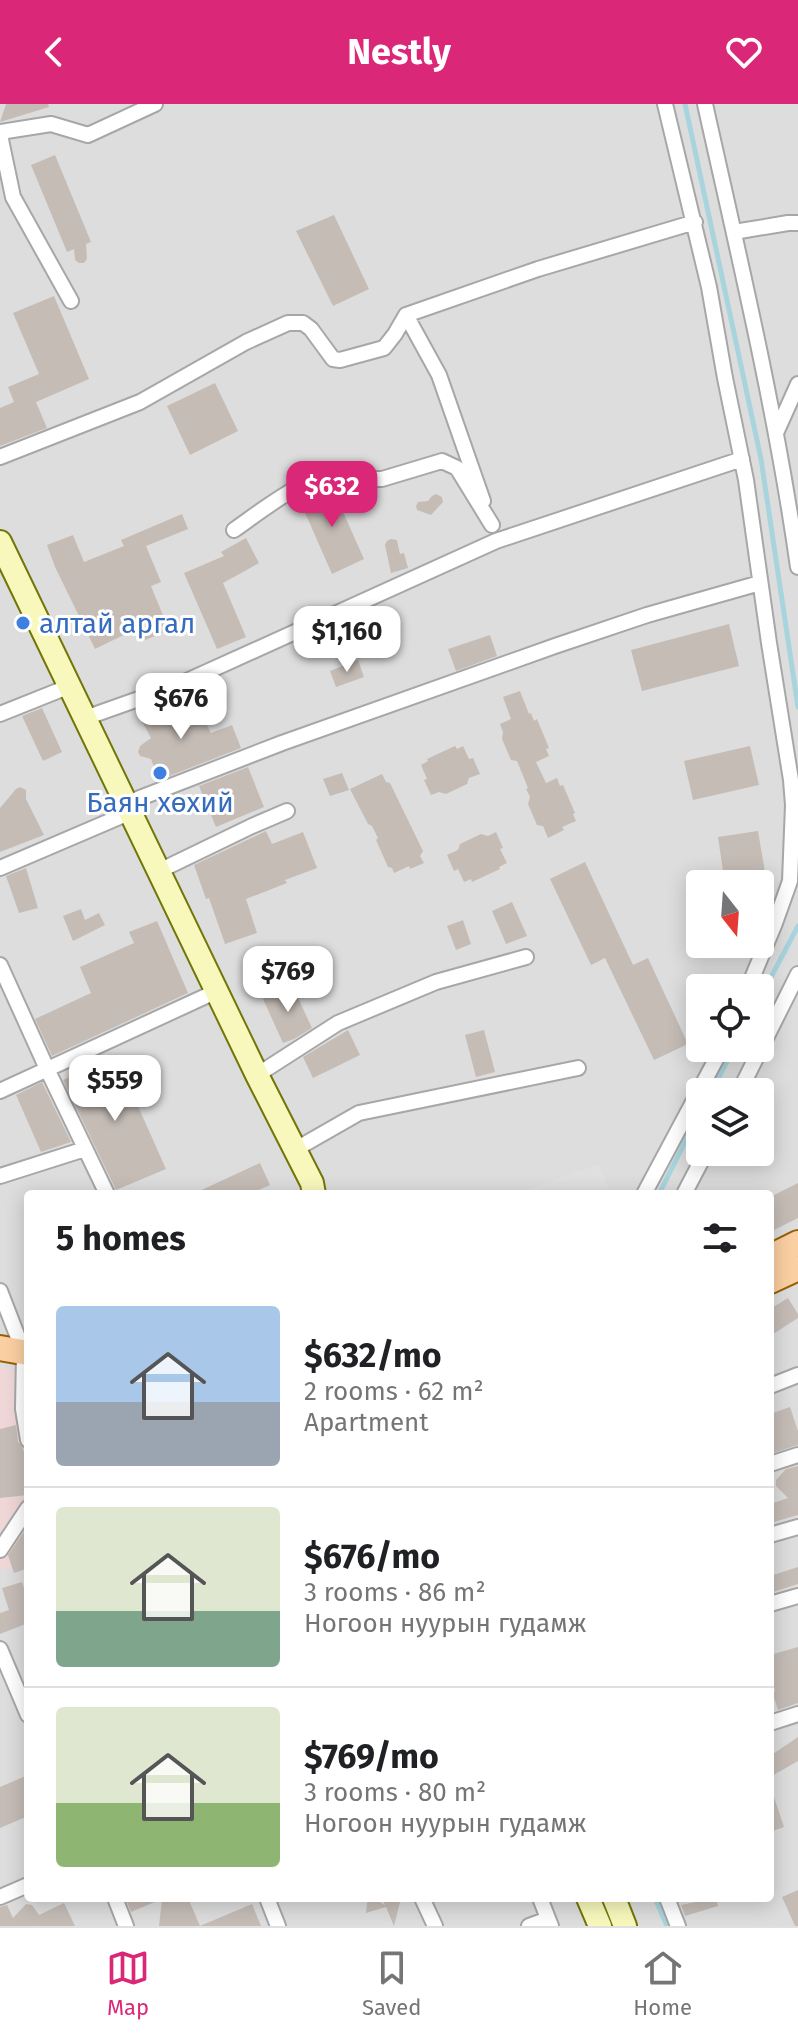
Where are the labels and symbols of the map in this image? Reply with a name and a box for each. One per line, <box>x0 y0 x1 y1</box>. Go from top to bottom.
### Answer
pin: $632 <box>285 461 379 529</box>
pin: $1,160 <box>282 606 412 674</box>
place label: алтай аргал <box>39 607 195 640</box>
marker: алтай аргал <box>14 614 32 632</box>
pin: $676 <box>134 673 228 741</box>
marker: Баян хөхий <box>151 764 169 782</box>
place label: Баян хөхий <box>86 786 234 819</box>
north arrow <box>686 870 774 958</box>
pin: $769 <box>241 946 335 1014</box>
pin: $559 <box>68 1055 162 1123</box>

